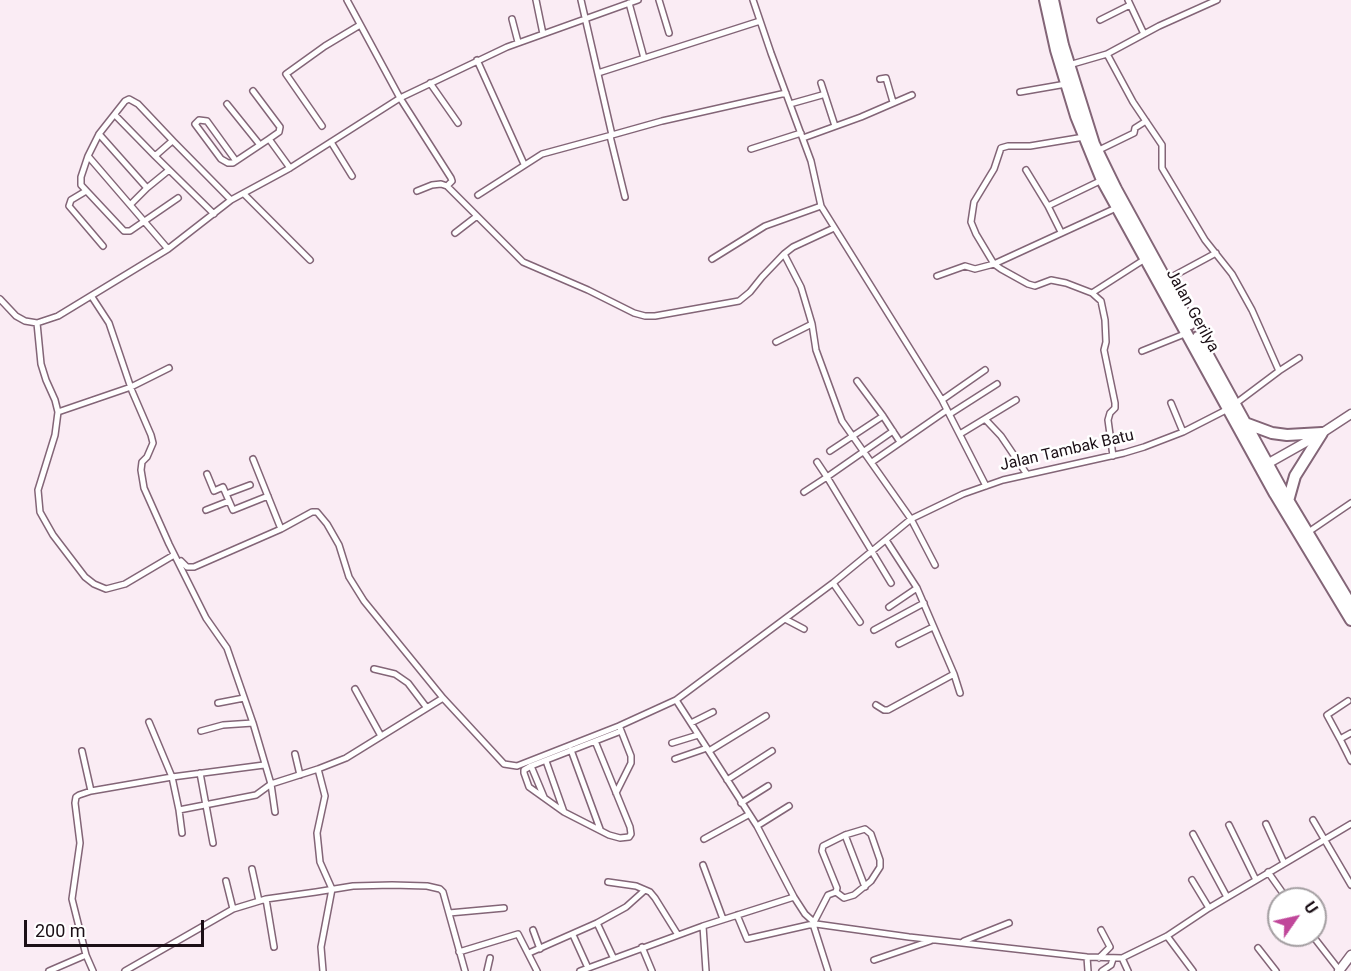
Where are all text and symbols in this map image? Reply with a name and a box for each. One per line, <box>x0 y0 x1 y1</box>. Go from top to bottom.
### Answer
street label: Jalan Gerilya <box>1161 266 1223 356</box>
street label: Jalan Tambak Batu <box>998 426 1136 476</box>
north arrow <box>1267 887 1327 947</box>
text: U <box>1300 898 1321 917</box>
scale bar <box>27 908 207 946</box>
text: 200 m <box>35 920 86 941</box>

